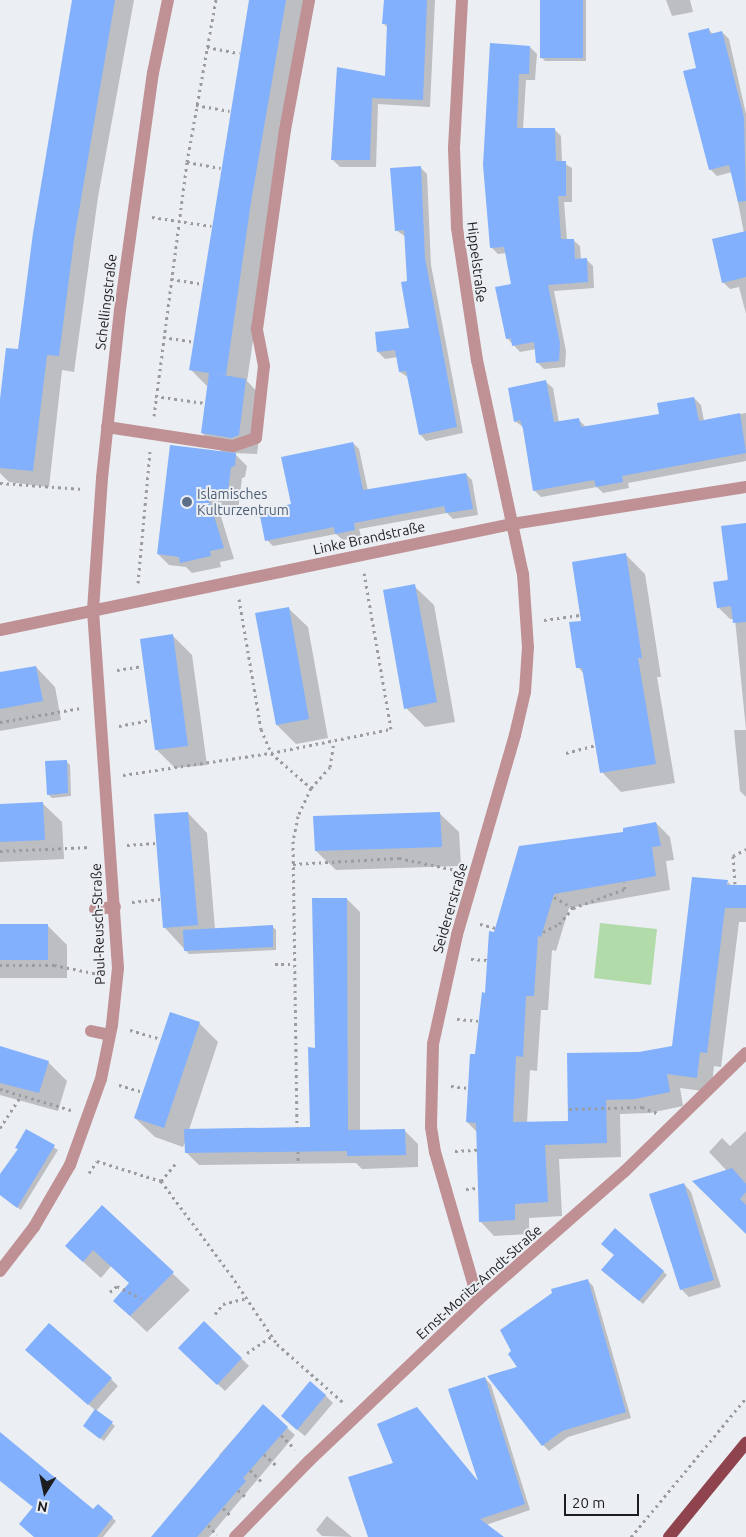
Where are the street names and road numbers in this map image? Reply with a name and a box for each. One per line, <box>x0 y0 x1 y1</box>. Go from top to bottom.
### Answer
street label: Hippelstraße <box>464 221 490 303</box>
street label: Schellingstraße <box>92 253 120 351</box>
street label: Linke Brandstraße <box>311 518 427 558</box>
street label: Seidererstraße <box>429 861 471 955</box>
street label: Paul-Reusch-Straße <box>87 863 109 985</box>
street label: Ernst-Moritz-Arndt-Straße <box>413 1221 545 1343</box>

